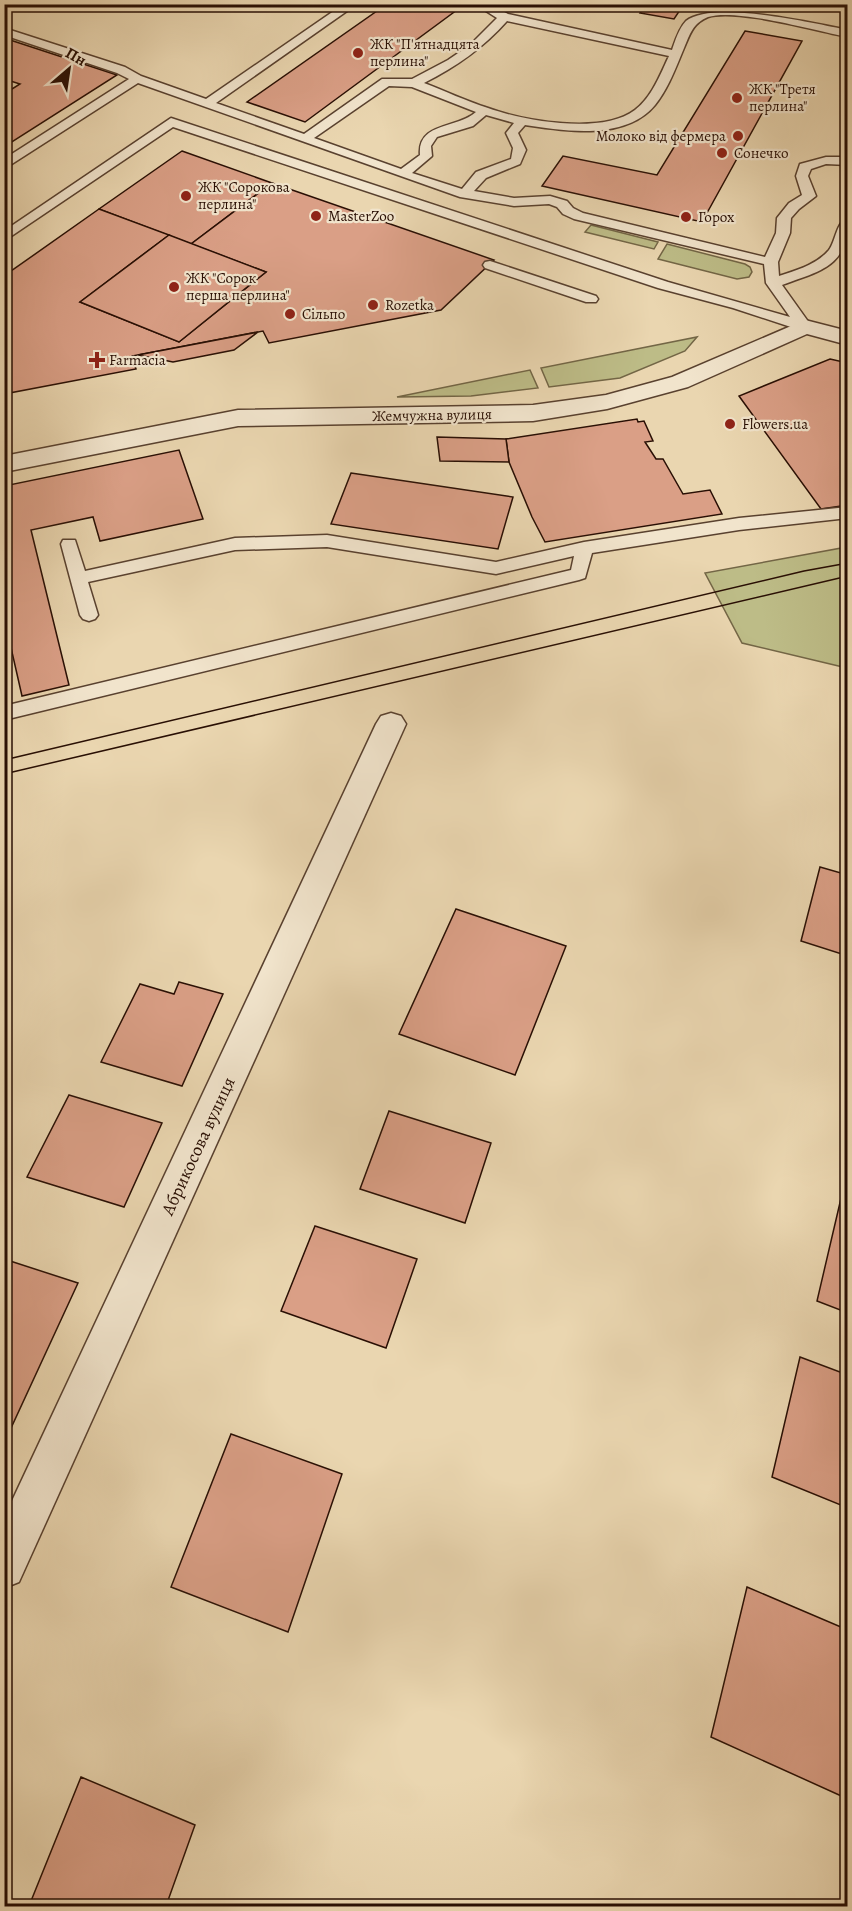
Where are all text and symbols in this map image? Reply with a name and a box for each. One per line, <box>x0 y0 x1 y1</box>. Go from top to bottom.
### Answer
place label: ЖК "П'ятнадцята перлина" <box>370 34 480 71</box>
north arrow <box>39 39 99 99</box>
text: Пн <box>61 42 90 71</box>
marker: ЖК "П'ятнадцята перлина" <box>351 46 365 60</box>
place label: ЖК "Третя перлина" <box>749 79 816 116</box>
marker: ЖК "Третя перлина" <box>730 91 744 105</box>
place label: Молоко від фермера <box>596 126 726 146</box>
marker: Молоко від фермера <box>731 129 745 143</box>
place label: Сонечко <box>734 143 789 163</box>
marker: Сонечко <box>715 146 729 160</box>
place label: ЖК "Сорокова перлина" <box>198 177 290 214</box>
marker: ЖК "Сорокова перлина" <box>179 189 193 203</box>
place label: MasterZoo <box>328 206 394 226</box>
place label: Горох <box>698 207 735 227</box>
marker: MasterZoo <box>309 209 323 223</box>
marker: Горох <box>679 210 693 224</box>
place label: ЖК "Сорок перша перлина" <box>186 268 290 305</box>
marker: ЖК "Сорок перша перлина" <box>167 280 181 294</box>
place label: Rozetka <box>385 295 434 315</box>
marker: Rozetka <box>366 298 380 312</box>
place label: Сільпо <box>302 304 345 324</box>
marker: Сільпо <box>283 307 297 321</box>
place label: Farmacia <box>109 350 166 370</box>
marker: Farmacia <box>90 353 104 367</box>
street label: Жемчужна вулиця <box>372 404 492 426</box>
place label: Flowers.ua <box>742 414 808 434</box>
marker: Flowers.ua <box>723 417 737 431</box>
street label: Абрикосова вулиця <box>155 1073 241 1220</box>

